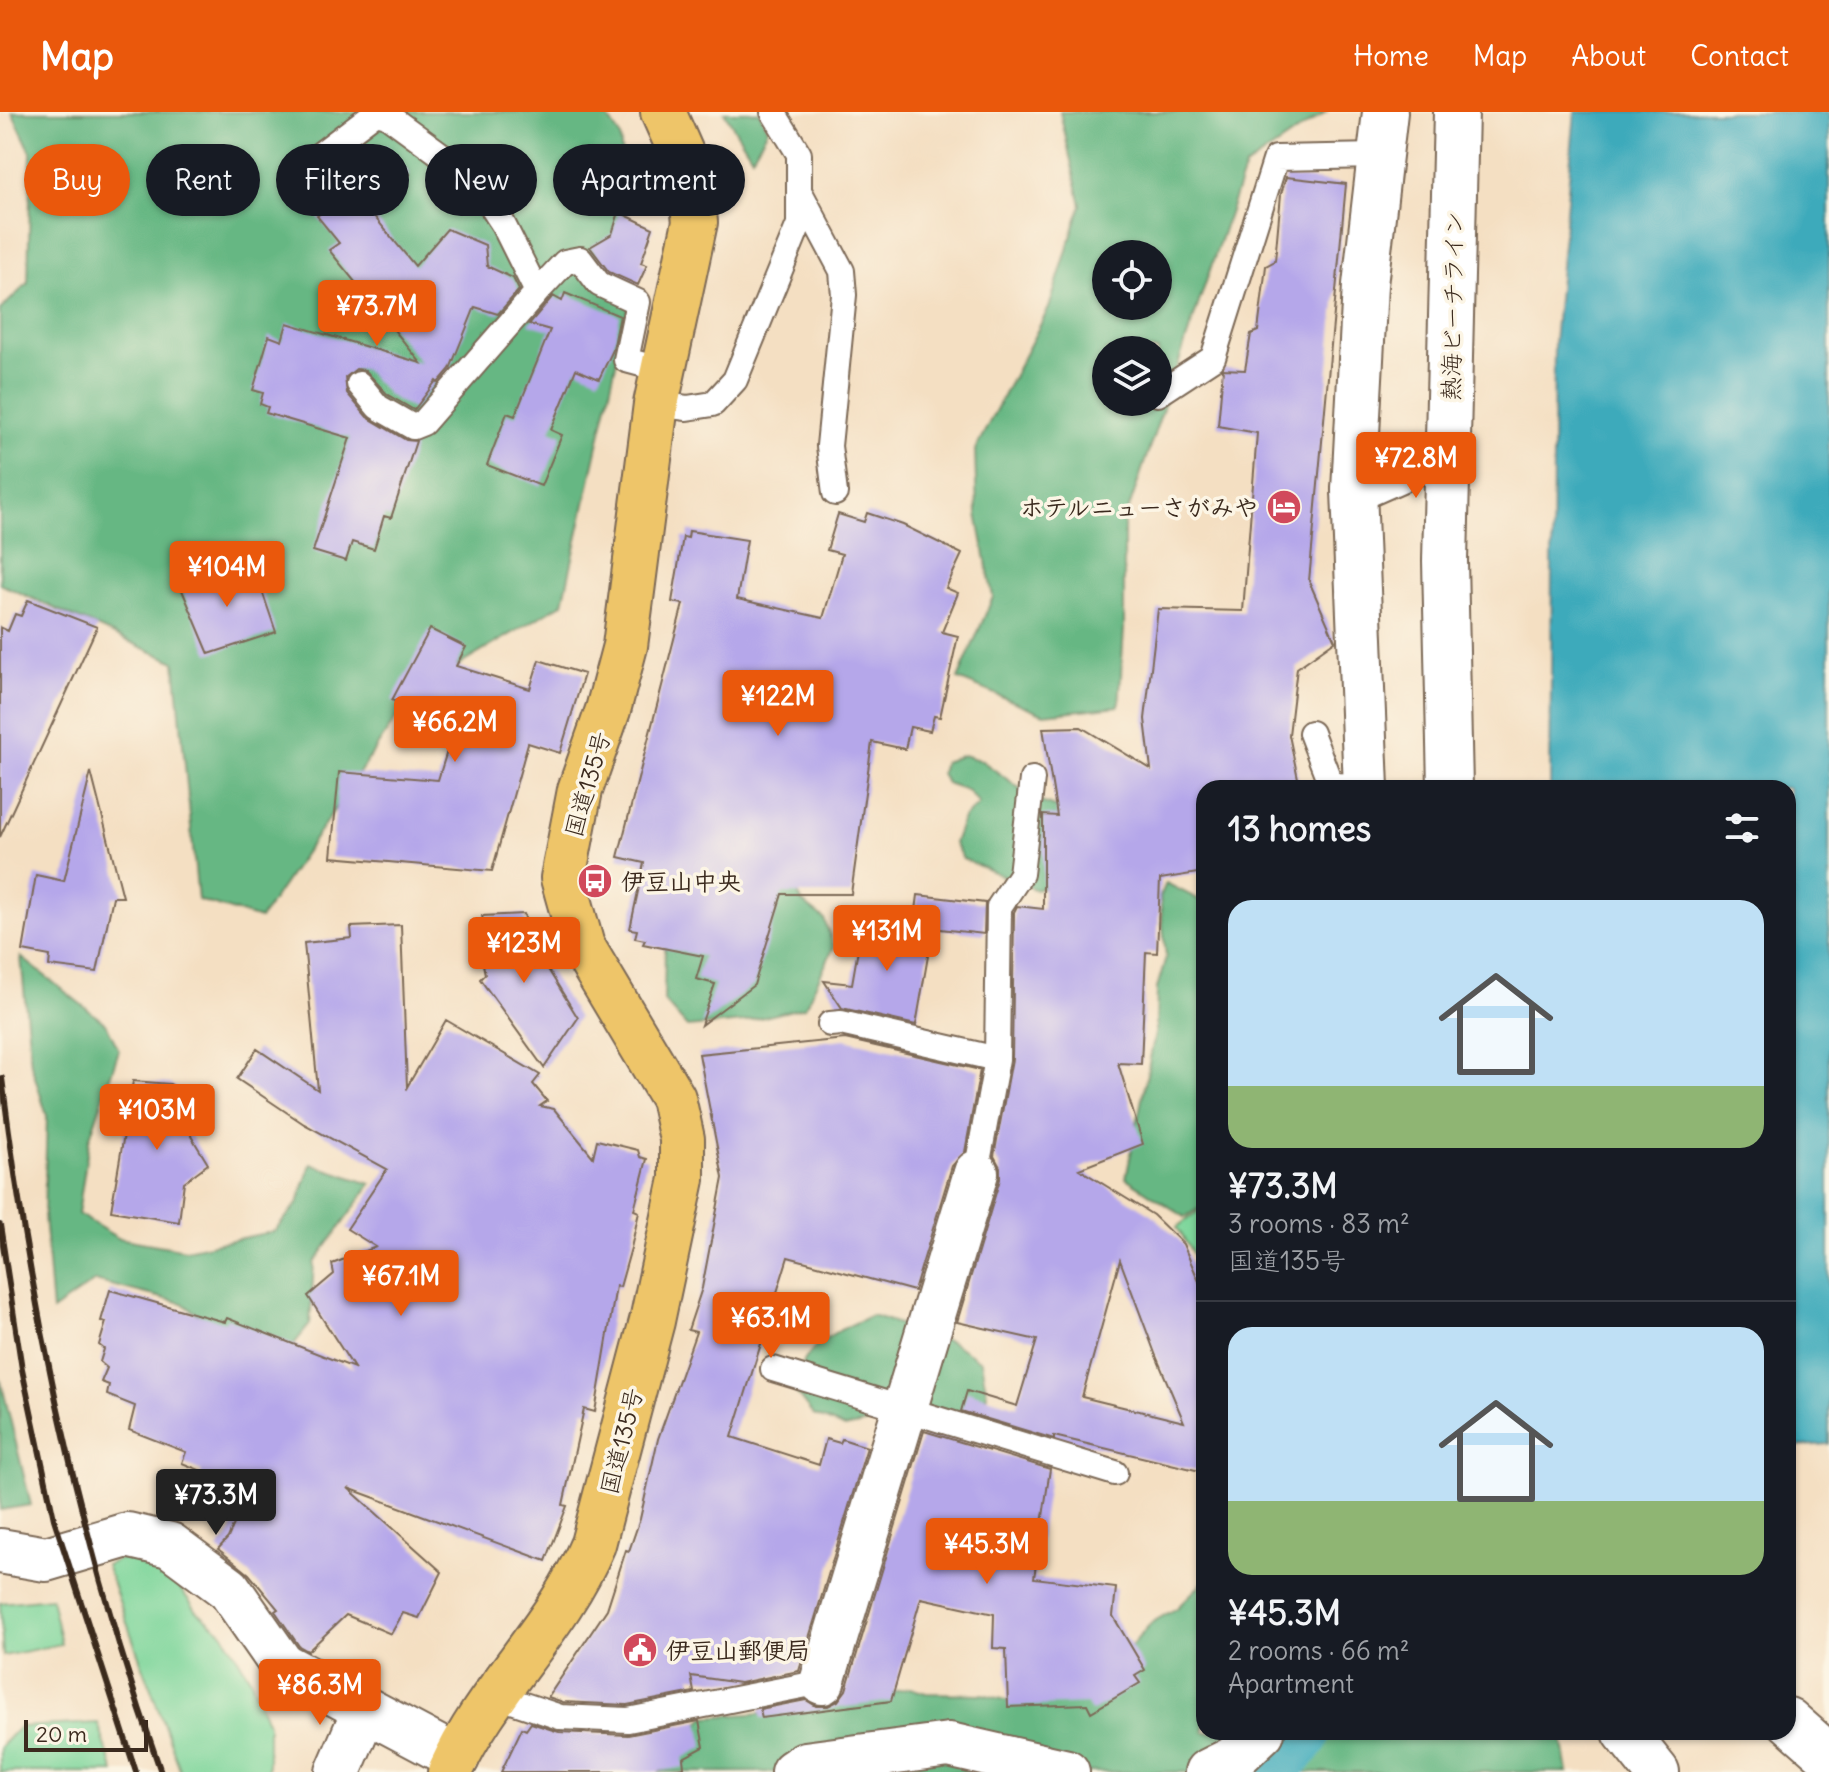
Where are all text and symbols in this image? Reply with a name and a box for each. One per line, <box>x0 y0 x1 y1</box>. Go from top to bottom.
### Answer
text: Map <box>40 33 114 80</box>
text: Home <box>1353 38 1429 74</box>
text: Map <box>1473 38 1527 74</box>
text: About <box>1571 38 1646 74</box>
text: Contact <box>1690 38 1789 74</box>
chip: Buy <box>24 144 130 216</box>
chip: Rent <box>146 144 260 216</box>
chip: Filters <box>276 144 409 216</box>
chip: New <box>425 144 537 216</box>
chip: Apartment <box>553 144 745 216</box>
street label: 熱海ビーチライン <box>1435 211 1469 401</box>
map controls <box>1092 240 1172 416</box>
button: locate <box>1092 240 1172 320</box>
pin: ¥73.7M <box>312 280 442 348</box>
text: ¥73.7M <box>336 289 418 322</box>
button: layers <box>1092 336 1172 416</box>
pin: ¥72.8M <box>1351 432 1481 500</box>
text: ¥72.8M <box>1374 441 1458 474</box>
hotel icon: ホテルニューさがみや <box>1265 488 1303 526</box>
place label: ホテルニューさがみや <box>1020 492 1258 522</box>
pin: ¥104M <box>171 541 283 609</box>
text: ¥104M <box>188 550 266 583</box>
pin: ¥122M <box>722 670 834 738</box>
text: ¥122M <box>740 679 816 712</box>
pin: ¥66.2M <box>390 696 520 764</box>
text: ¥66.2M <box>412 705 498 738</box>
street label: 国道135号 <box>558 727 616 841</box>
icon: filters <box>1720 806 1764 850</box>
text: 13 homes <box>1228 807 1371 850</box>
bus stop icon: 伊豆山中央 <box>576 862 614 900</box>
place label: 伊豆山中央 <box>621 866 741 896</box>
pin: ¥131M <box>831 905 943 973</box>
text: ¥131M <box>851 914 923 947</box>
pin: ¥123M <box>468 917 580 985</box>
text: ¥123M <box>486 926 562 959</box>
icon: home <box>1424 952 1568 1096</box>
pin: ¥103M <box>101 1084 213 1152</box>
text: ¥103M <box>118 1093 196 1126</box>
text: ¥73.3M <box>1228 1164 1338 1207</box>
text: 3 rooms · 83 m² <box>1228 1207 1410 1240</box>
text: 国道135号 <box>1228 1244 1346 1277</box>
pin: ¥67.1M <box>336 1250 466 1318</box>
text: ¥67.1M <box>362 1259 440 1292</box>
pin: ¥63.1M <box>706 1292 836 1360</box>
text: ¥63.1M <box>731 1301 811 1334</box>
icon: home <box>1424 1379 1568 1523</box>
street label: 国道135号 <box>593 1385 649 1497</box>
pin: ¥73.3M <box>151 1469 281 1537</box>
text: ¥73.3M <box>174 1478 258 1511</box>
pin: ¥45.3M <box>922 1518 1052 1586</box>
text: ¥45.3M <box>944 1527 1030 1560</box>
text: ¥45.3M <box>1228 1591 1341 1634</box>
public building icon: 伊豆山郵便局 <box>621 1631 659 1669</box>
text: 2 rooms · 66 m² <box>1228 1634 1410 1667</box>
place label: 伊豆山郵便局 <box>666 1635 810 1665</box>
pin: ¥86.3M <box>255 1659 385 1727</box>
text: Apartment <box>1228 1667 1354 1700</box>
text: ¥86.3M <box>277 1668 363 1701</box>
scale bar <box>24 1716 148 1752</box>
text: 20 m <box>36 1720 87 1748</box>

